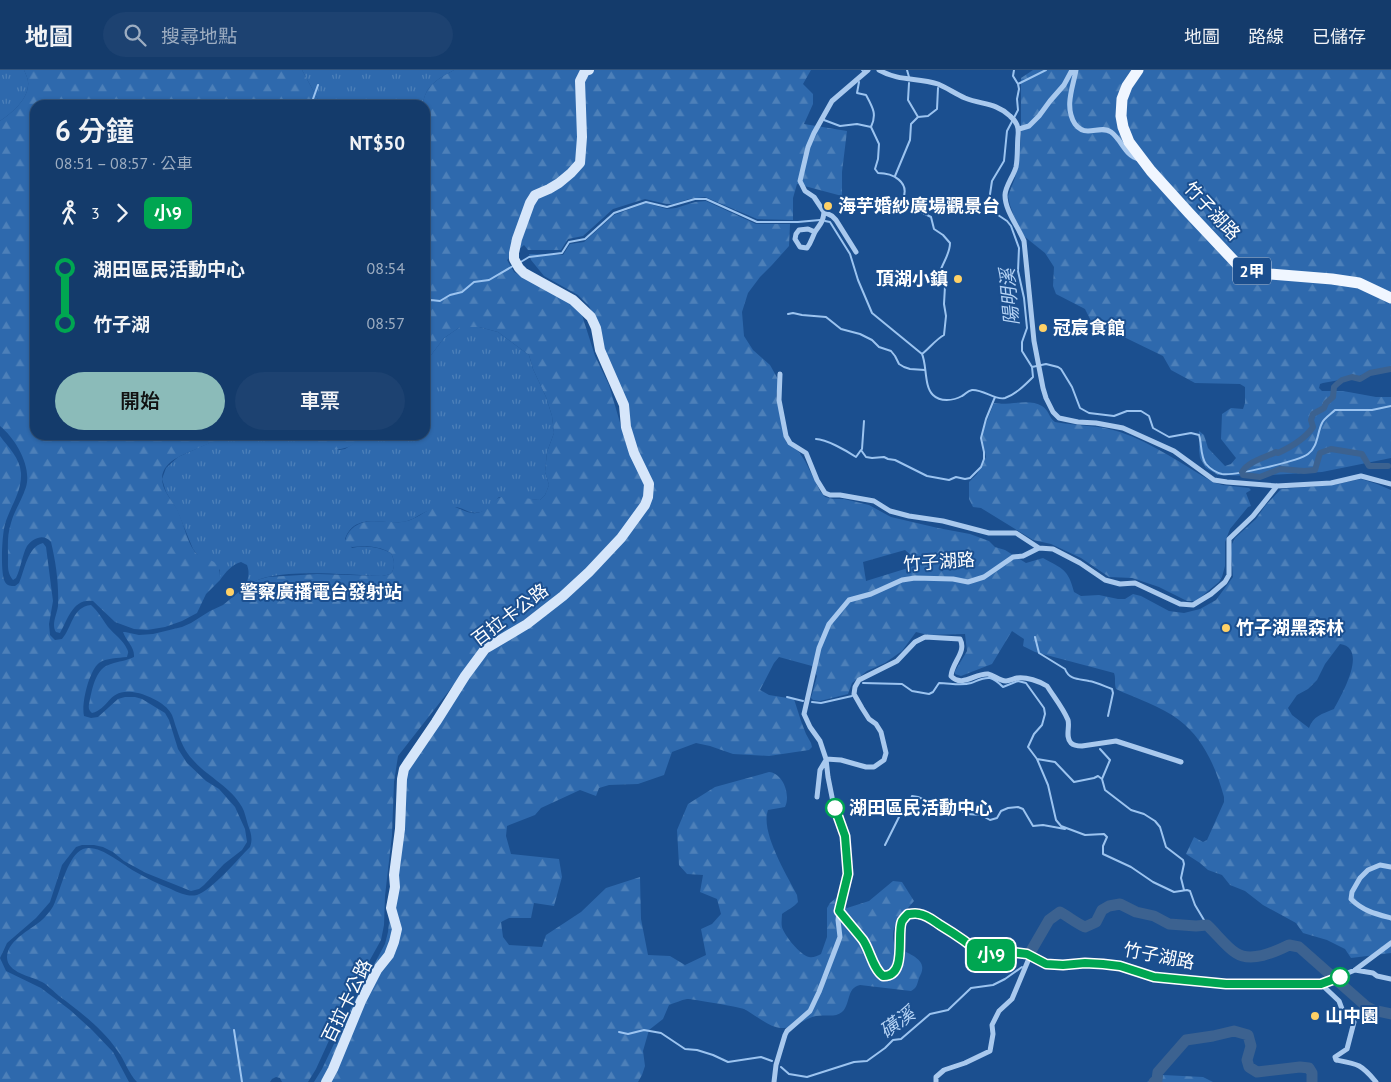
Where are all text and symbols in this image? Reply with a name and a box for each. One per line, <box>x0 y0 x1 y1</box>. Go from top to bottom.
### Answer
search box <box>103 12 453 57</box>
text: 地圖 <box>25 21 73 52</box>
icon: search <box>121 21 149 49</box>
text: 搜尋地點 <box>161 24 237 48</box>
text: 地圖 <box>1184 25 1220 48</box>
text: 路線 <box>1248 25 1284 48</box>
text: 已儲存 <box>1312 25 1366 48</box>
text: 6 分鐘 <box>55 112 134 149</box>
text: NT$50 <box>349 131 405 155</box>
text: 08:51 – 08:57 · 公車 <box>55 153 192 173</box>
street label: 竹子湖路 <box>1179 176 1245 245</box>
place label: 海芋婚紗廣場觀景台 <box>838 194 1000 217</box>
icon: walk <box>55 199 83 227</box>
icon: forward <box>108 199 136 227</box>
marker: 海芋婚紗廣場觀景台 <box>822 200 834 212</box>
text: 小9 <box>154 201 182 224</box>
text: 3 <box>91 203 100 223</box>
text: 湖田區民活動中心 <box>93 257 245 281</box>
text: 08:54 <box>367 258 405 278</box>
road number: 2甲 <box>1233 258 1271 285</box>
water label: 陽明溪 <box>994 265 1023 326</box>
place label: 頂湖小鎮 <box>876 267 948 290</box>
marker: 頂湖小鎮 <box>952 273 964 285</box>
text: 竹子湖 <box>93 312 150 336</box>
text: 08:57 <box>367 313 405 333</box>
place label: 冠宸食館 <box>1053 316 1125 339</box>
marker: 冠宸食館 <box>1037 322 1049 334</box>
button: 開始 <box>55 372 225 430</box>
button: 車票 <box>235 372 405 430</box>
street label: 竹子湖路 <box>902 548 976 575</box>
street label: 百拉卡公路 <box>467 578 553 651</box>
place label: 警察廣播電台發射站 <box>240 580 402 603</box>
marker: 警察廣播電台發射站 <box>224 586 236 598</box>
place label: 竹子湖黑森林 <box>1236 616 1344 639</box>
marker: 竹子湖黑森林 <box>1220 622 1232 634</box>
place label: 湖田區民活動中心 <box>849 796 993 819</box>
marker: 湖田區民活動中心 <box>825 798 845 818</box>
street label: 竹子湖路 <box>1122 937 1197 974</box>
line badge: 小9 <box>968 939 1014 971</box>
text: 小9 <box>977 943 1005 966</box>
street label: 百拉卡公路 <box>316 955 377 1046</box>
unlabelled marker <box>1330 967 1350 987</box>
water label: 磺溪 <box>875 999 922 1043</box>
place label: 山中園 <box>1325 1004 1379 1027</box>
marker: 山中園 <box>1309 1010 1321 1022</box>

